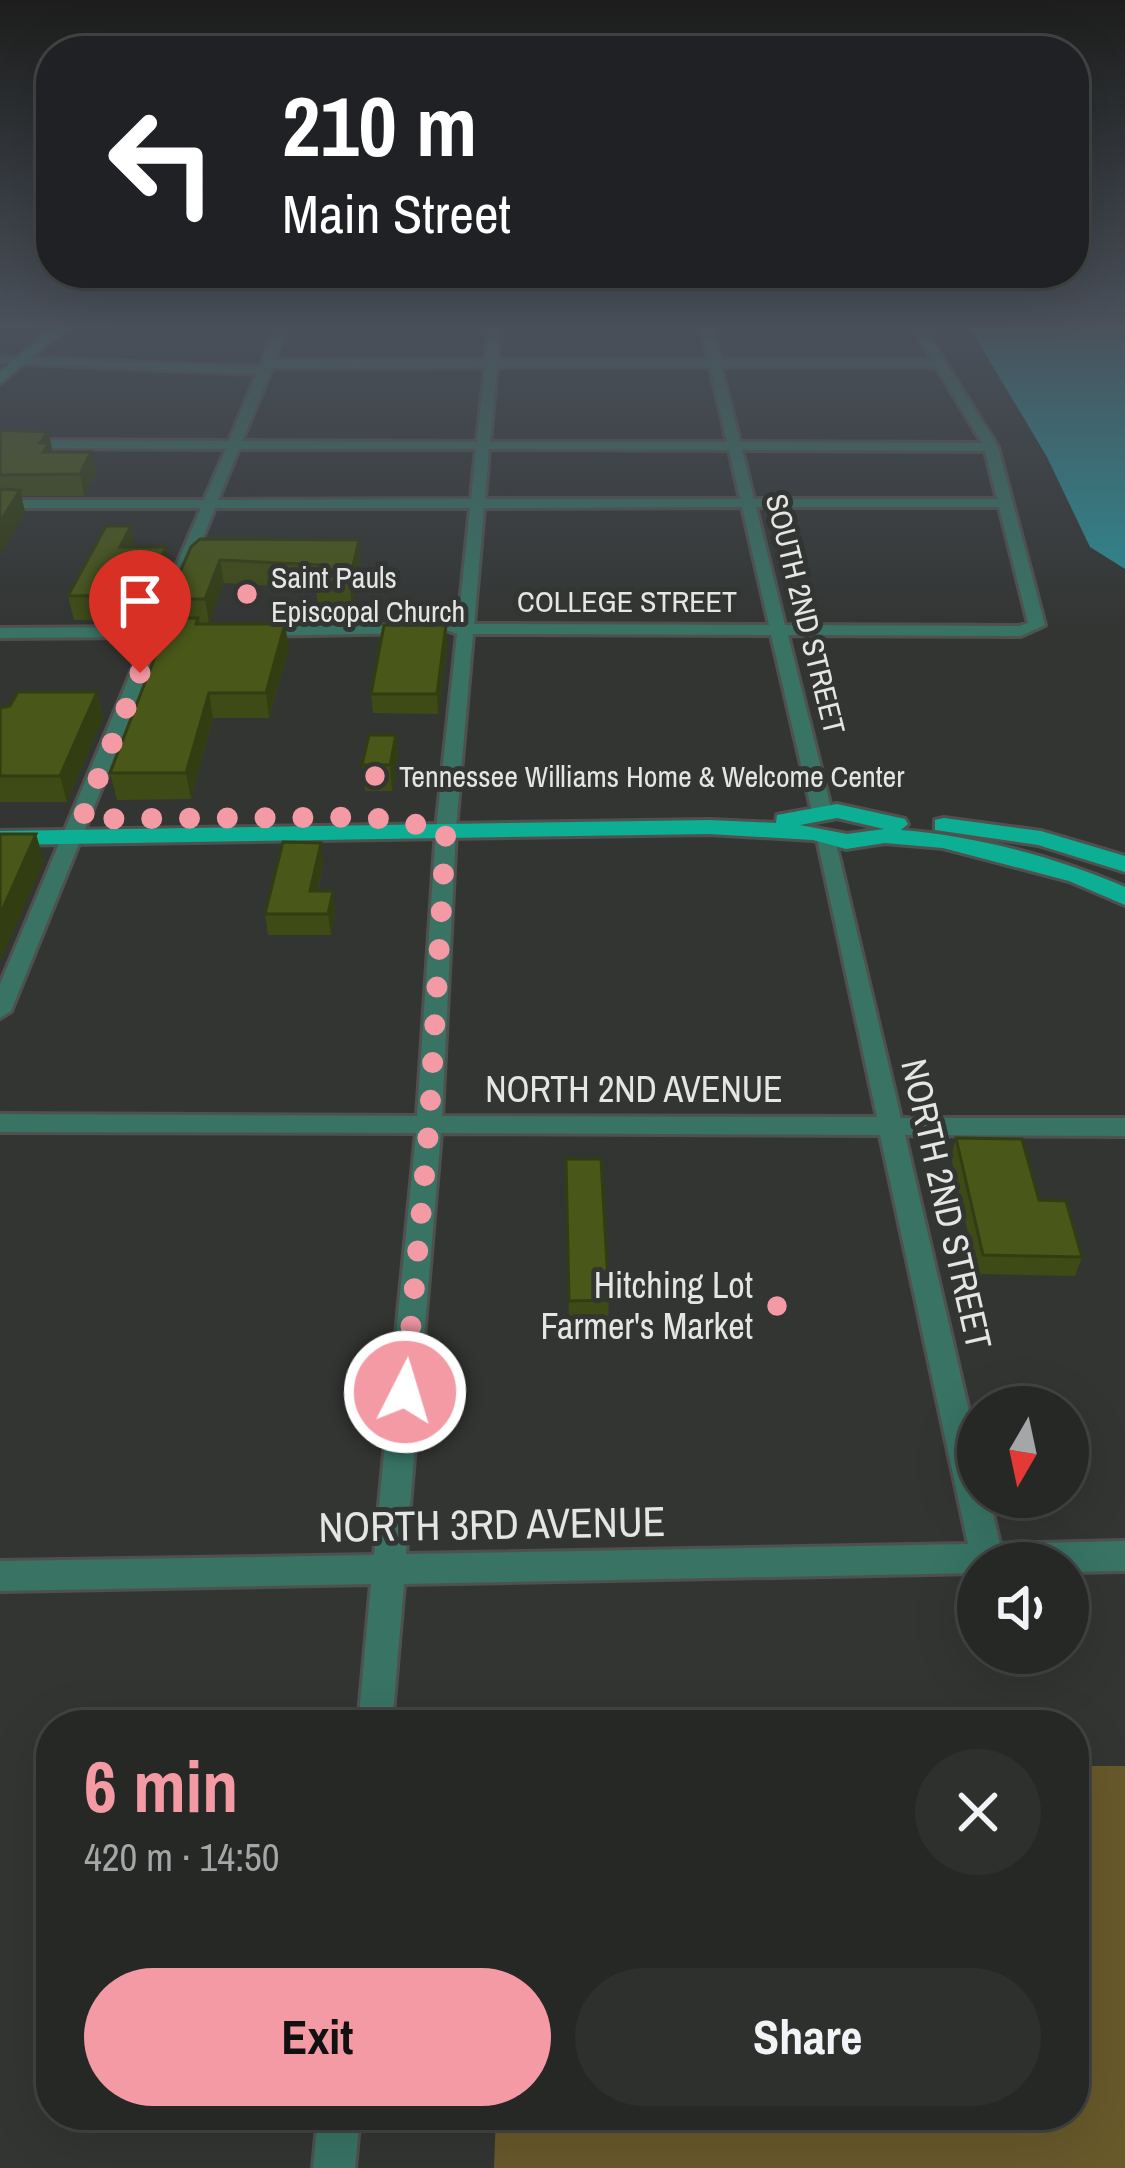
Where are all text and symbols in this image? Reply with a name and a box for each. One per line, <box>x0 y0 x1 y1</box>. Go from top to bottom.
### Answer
text: 210 m <box>282 69 477 182</box>
icon: left <box>84 84 240 240</box>
text: Main Street <box>282 177 511 250</box>
street label: SOUTH 2ND STREET <box>757 490 855 738</box>
pin <box>89 550 191 673</box>
place label: Saint Pauls Episcopal Church <box>271 557 465 631</box>
icon: arrive <box>107 568 173 634</box>
marker: Saint Pauls Episcopal Church <box>234 581 260 607</box>
street label: COLLEGE STREET <box>517 581 737 621</box>
place label: Tennessee Williams Home & Welcome Center <box>399 756 905 796</box>
marker: Tennessee Williams Home & Welcome Center <box>362 763 388 789</box>
street label: NORTH 2ND STREET <box>890 1054 1004 1354</box>
street label: NORTH 2ND AVENUE <box>485 1065 783 1113</box>
place label: Hitching Lot Farmer's Market <box>540 1261 753 1350</box>
marker: Hitching Lot Farmer's Market <box>764 1293 790 1319</box>
position arrow <box>342 1329 468 1455</box>
north arrow <box>957 1386 1089 1518</box>
map controls <box>957 1386 1089 1674</box>
street label: NORTH 3RD AVENUE <box>318 1493 666 1555</box>
button: sound <box>957 1542 1089 1674</box>
text: 6 min <box>84 1737 238 1834</box>
button: close <box>915 1749 1041 1875</box>
text: 420 m · 14:50 <box>84 1831 280 1883</box>
button: Exit <box>84 1968 551 2106</box>
button: Share <box>575 1968 1041 2106</box>

